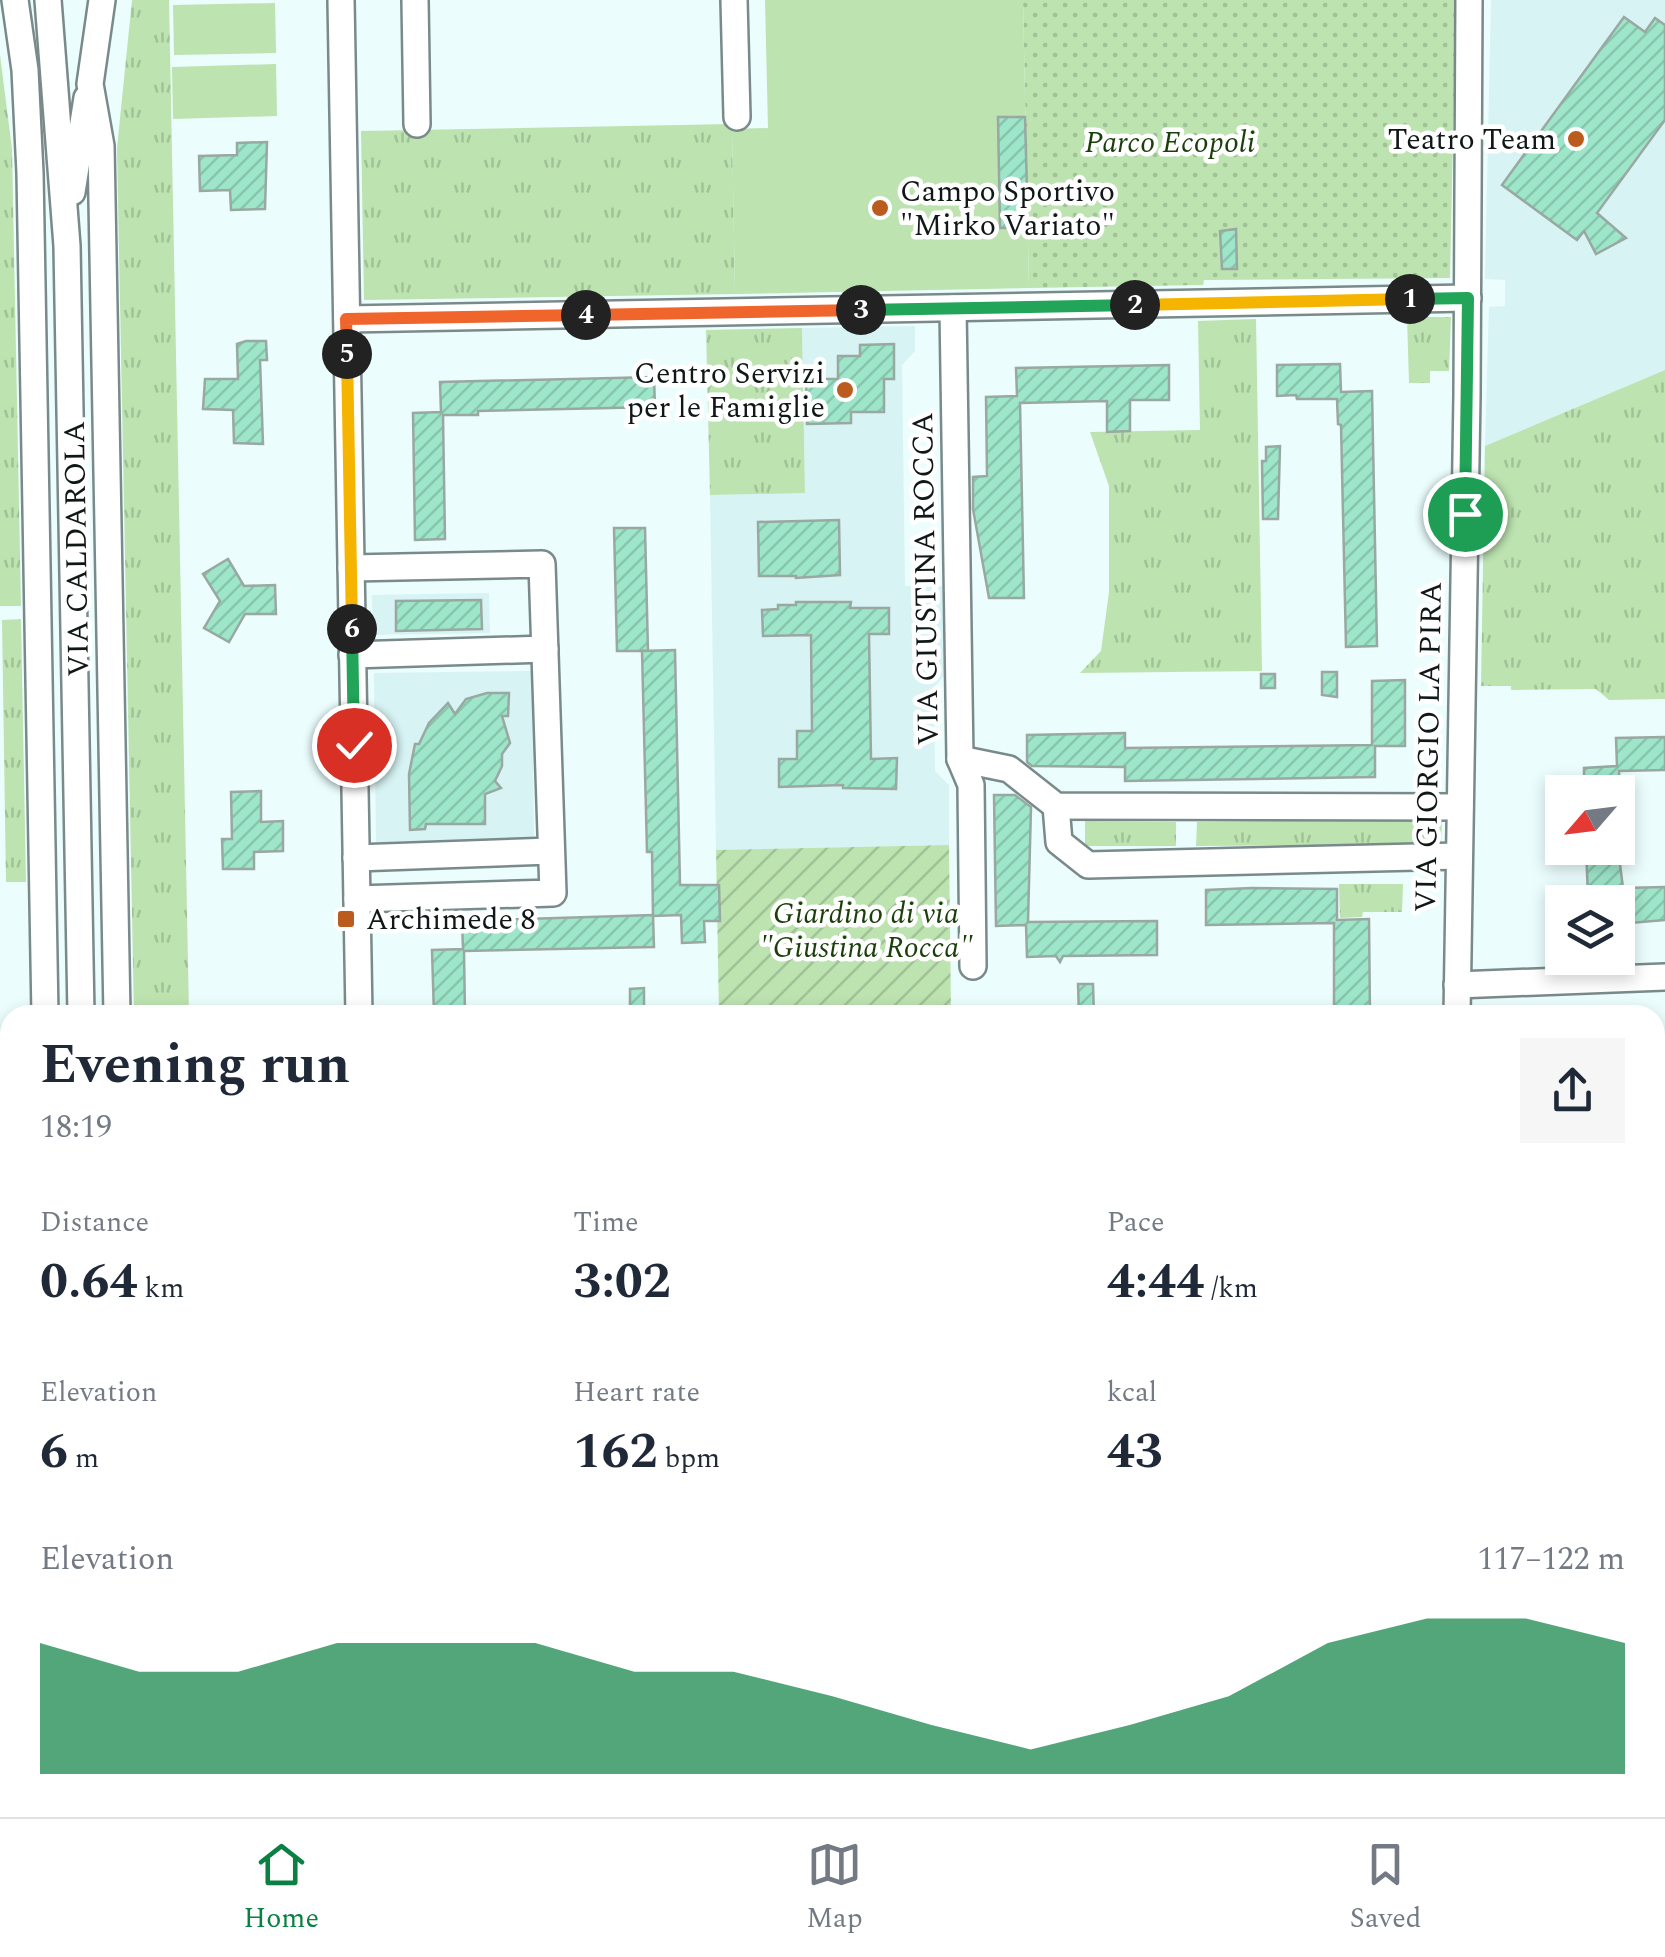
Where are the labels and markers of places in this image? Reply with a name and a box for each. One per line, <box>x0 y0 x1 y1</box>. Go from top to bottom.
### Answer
place label: Teatro Team <box>1388 117 1556 163</box>
marker: Teatro Team <box>1565 128 1587 150</box>
place label: Campo Sportivo "Mirko Variato" <box>900 169 1115 249</box>
marker: Campo Sportivo "Mirko Variato" <box>869 197 891 219</box>
pin: 1 <box>1385 274 1435 324</box>
pin: 2 <box>1110 280 1160 330</box>
pin: 3 <box>836 285 886 335</box>
pin: 4 <box>561 290 611 340</box>
pin: 5 <box>322 329 372 379</box>
place label: Centro Servizi per le Famiglie <box>627 351 825 431</box>
marker: Centro Servizi per le Famiglie <box>834 379 856 401</box>
pin <box>1423 472 1508 557</box>
pin: 6 <box>327 604 377 654</box>
pin <box>312 703 397 788</box>
place label: Archimede 8 <box>366 897 536 943</box>
marker: Archimede 8 <box>335 908 357 930</box>

